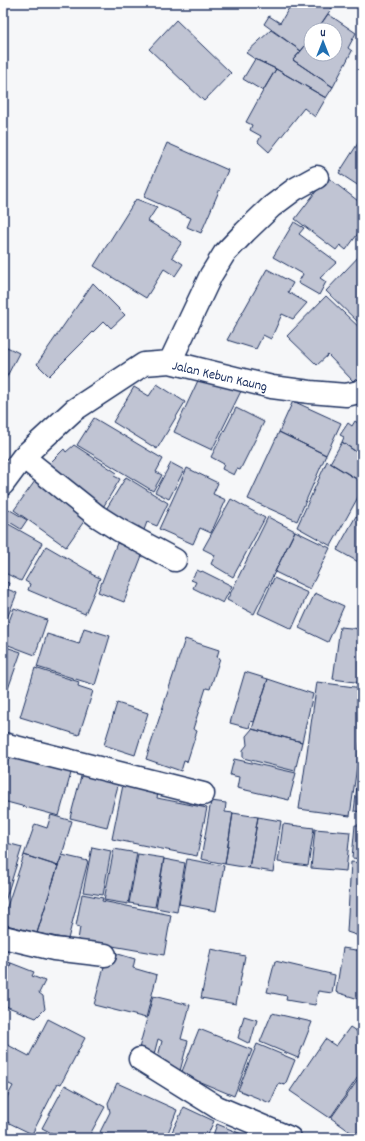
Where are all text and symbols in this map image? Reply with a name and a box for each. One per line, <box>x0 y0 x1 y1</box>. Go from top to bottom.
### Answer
north arrow <box>303 22 343 62</box>
text: U <box>320 26 326 42</box>
street label: Jalan Kebun Kaung <box>170 356 269 398</box>

